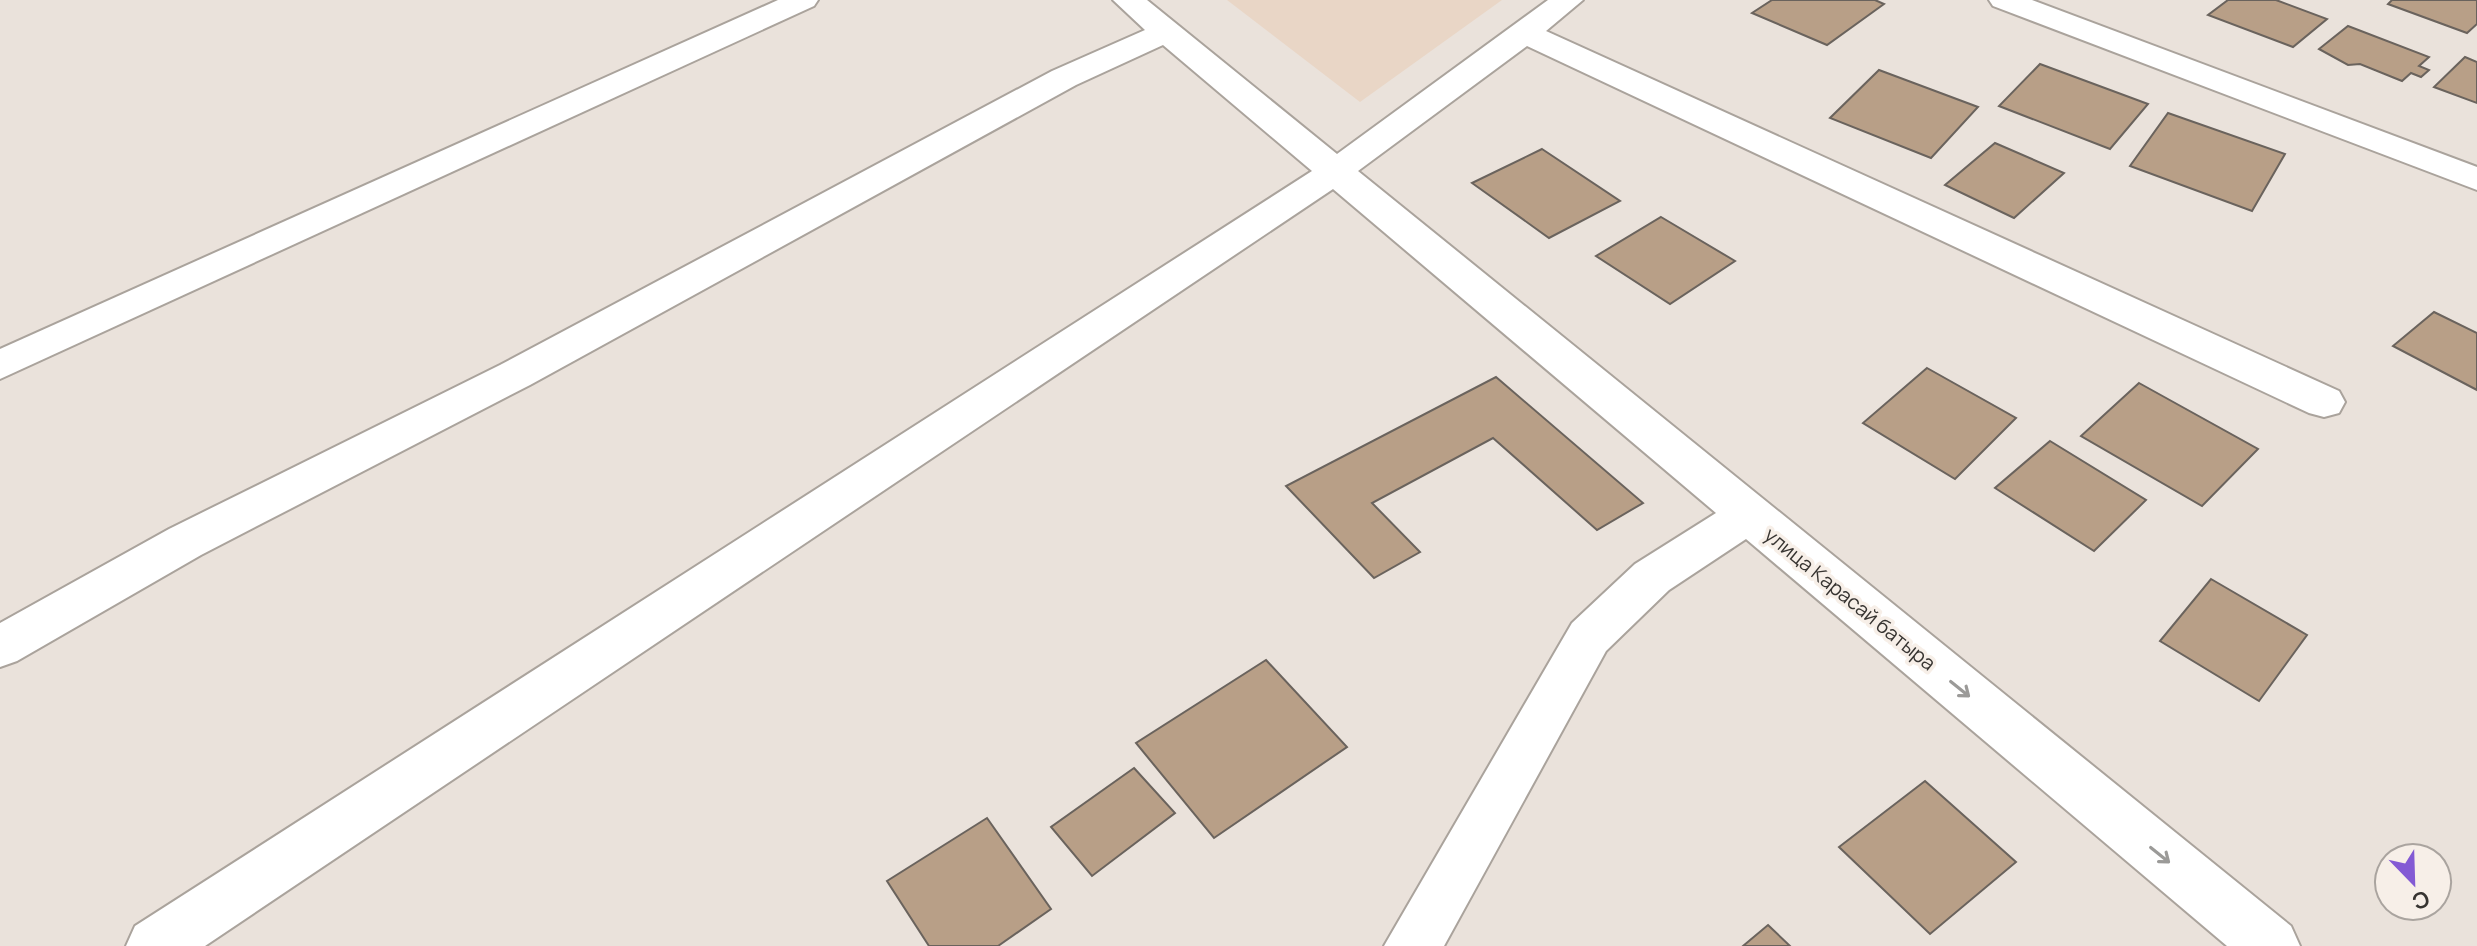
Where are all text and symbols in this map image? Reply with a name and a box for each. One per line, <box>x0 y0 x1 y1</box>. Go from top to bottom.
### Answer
street label: улица Карасай батыра <box>1759 521 1942 676</box>
one-way arrow <box>1949 680 1969 698</box>
north arrow <box>2373 842 2453 922</box>
one-way arrow <box>2150 846 2170 864</box>
text: С <box>2407 883 2434 917</box>

